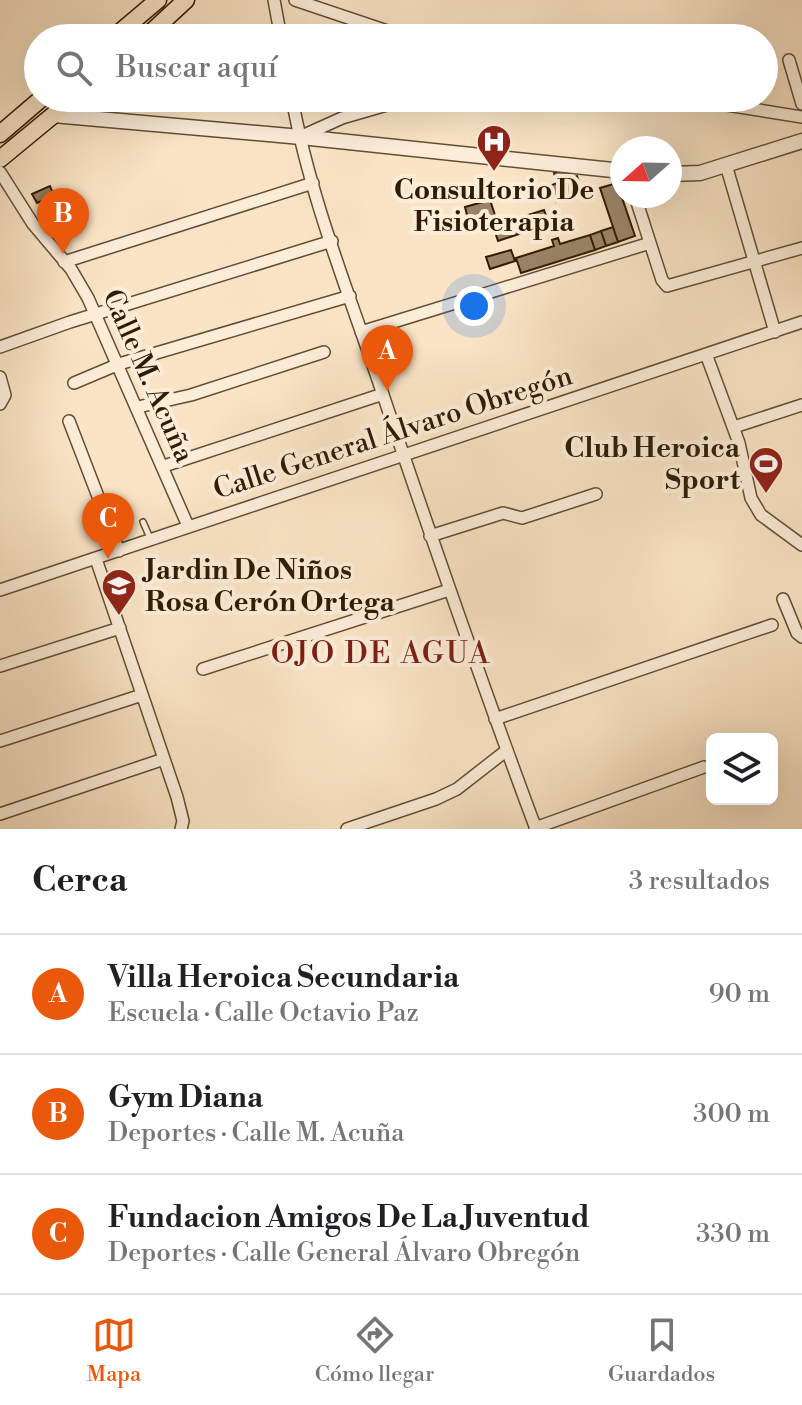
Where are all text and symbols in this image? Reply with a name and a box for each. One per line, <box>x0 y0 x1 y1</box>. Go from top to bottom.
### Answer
search box <box>24 24 778 112</box>
icon: search <box>52 46 96 90</box>
text: Buscar aquí <box>116 49 278 87</box>
hospital icon: Consultorio De Fisioterapia <box>475 123 513 173</box>
north arrow <box>610 136 682 208</box>
place label: Consultorio De Fisioterapia <box>394 173 594 240</box>
pin: B <box>37 188 89 254</box>
street label: Calle M. Acuña <box>94 284 202 469</box>
your location <box>454 286 494 326</box>
pin: A <box>361 325 413 391</box>
street label: Calle General Álvaro Obregón <box>208 356 577 508</box>
place label: Club Heroica Sport <box>564 431 741 498</box>
sports icon: Club Heroica Sport <box>747 445 785 495</box>
pin: C <box>82 493 134 559</box>
place label: Jardin De Niños Rosa Cerón Ortega <box>141 553 396 620</box>
school or university icon: Jardin De Niños Rosa Cerón Ortega <box>100 567 138 617</box>
district label: OJO DE AGUA <box>271 635 491 673</box>
map controls <box>706 733 778 805</box>
button: layers <box>706 733 778 805</box>
text: Cerca <box>32 860 127 902</box>
text: 3 resultados <box>629 865 770 897</box>
text: Villa Heroica Secundaria <box>108 959 459 997</box>
text: A <box>49 978 67 1010</box>
text: 90 m <box>709 978 770 1010</box>
text: Escuela · Calle Octavio Paz <box>108 997 419 1029</box>
text: Gym Diana <box>108 1079 263 1117</box>
text: B <box>48 1098 68 1130</box>
text: 300 m <box>693 1098 770 1130</box>
text: Deportes · Calle M. Acuña <box>108 1117 404 1149</box>
text: Fundacion Amigos De La Juventud <box>108 1199 590 1237</box>
text: C <box>49 1218 67 1250</box>
text: 330 m <box>696 1218 770 1250</box>
text: Deportes · Calle General Álvaro Obregón <box>108 1237 580 1269</box>
tab: Mapa <box>87 1313 141 1388</box>
tab: Cómo llegar <box>315 1313 434 1388</box>
tab: Guardados <box>608 1313 715 1388</box>

